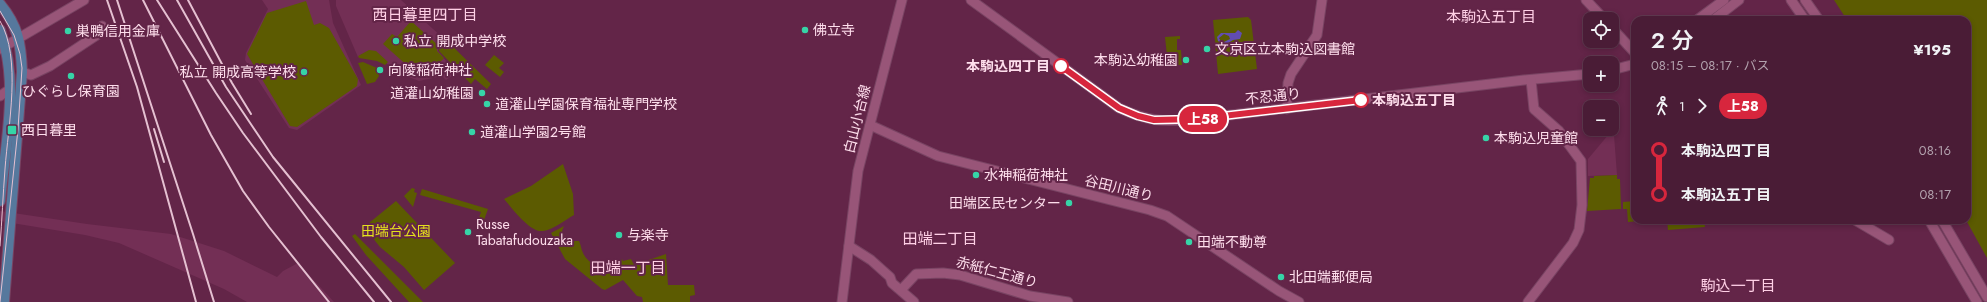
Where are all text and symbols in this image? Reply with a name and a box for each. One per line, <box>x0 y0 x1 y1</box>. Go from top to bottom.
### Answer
district label: 西日暮里四丁目 <box>372 4 478 26</box>
district label: 本駒込五丁目 <box>1446 6 1536 28</box>
map controls <box>1583 12 1619 136</box>
button: locate <box>1583 12 1619 48</box>
place label: 佛立寺 <box>813 20 855 40</box>
place label: 巣鴨信用金庫 <box>76 21 160 41</box>
text: 2 分 <box>1651 24 1693 56</box>
marker: 佛立寺 <box>800 25 810 35</box>
marker: 巣鴨信用金庫 <box>63 26 73 36</box>
place label: 私立 開成中学校 <box>404 31 506 51</box>
marker: 私立 開成中学校 <box>391 36 401 46</box>
place label: 文京区立本駒込図書館 <box>1215 39 1355 59</box>
text: ¥195 <box>1914 39 1951 61</box>
marker: 文京区立本駒込図書館 <box>1202 44 1212 54</box>
place label: 本駒込幼稚園 <box>1094 50 1178 70</box>
marker: 本駒込幼稚園 <box>1181 55 1191 65</box>
place label: 本駒込四丁目 <box>966 56 1050 76</box>
button: + <box>1583 56 1619 92</box>
text: 08:15 – 08:17 · バス <box>1651 56 1770 75</box>
marker: 本駒込四丁目 <box>1053 58 1069 74</box>
place label: 向陵稲荷神社 <box>388 60 472 80</box>
place label: 私立 開成高等学校 <box>180 62 296 82</box>
marker: 向陵稲荷神社 <box>375 65 385 75</box>
marker: 私立 開成高等学校 <box>299 67 309 77</box>
marker: ひぐらし保育園 <box>66 71 76 81</box>
place label: ひぐらし保育園 <box>22 81 120 101</box>
place label: 道灌山幼稚園 <box>390 83 474 103</box>
street label: 白山小台線 <box>839 83 875 155</box>
street label: 不忍通り <box>1244 83 1302 109</box>
marker: 道灌山幼稚園 <box>477 88 487 98</box>
place label: 本駒込五丁目 <box>1372 90 1456 110</box>
marker: 本駒込五丁目 <box>1353 92 1369 108</box>
place label: 道灌山学園保育福祉専門学校 <box>495 94 677 114</box>
icon: walk <box>1651 95 1673 117</box>
icon: forward <box>1691 95 1713 117</box>
text: 上58 <box>1727 96 1759 116</box>
text: 1 <box>1679 97 1685 116</box>
marker: 道灌山学園保育福祉専門学校 <box>482 99 492 109</box>
button: − <box>1583 100 1619 136</box>
line badge: 上58 <box>1180 106 1226 132</box>
text: 上58 <box>1187 109 1219 129</box>
place label: 西日暮里 <box>21 120 77 140</box>
place label: 道灌山学園2号館 <box>480 122 586 142</box>
marker: 西日暮里 <box>6 124 18 136</box>
marker: 道灌山学園2号館 <box>467 127 477 137</box>
place label: 本駒込児童館 <box>1494 128 1578 148</box>
marker: 本駒込児童館 <box>1481 133 1491 143</box>
text: 本駒込四丁目 <box>1681 140 1771 162</box>
text: 08:16 <box>1919 141 1951 160</box>
place label: 水神稲荷神社 <box>984 165 1068 185</box>
marker: 水神稲荷神社 <box>971 170 981 180</box>
street label: 谷田川通り <box>1083 170 1155 206</box>
text: 本駒込五丁目 <box>1681 184 1771 206</box>
text: 08:17 <box>1920 185 1951 204</box>
place label: 田端区民センター <box>949 193 1061 213</box>
marker: 田端区民センター <box>1064 198 1074 208</box>
place label: Russe Tabatafudouzaka <box>476 214 573 250</box>
park label: 田端台公園 <box>361 221 431 241</box>
place label: 与楽寺 <box>627 225 669 245</box>
marker: Russe Tabatafudouzaka <box>463 227 473 237</box>
district label: 田端二丁目 <box>902 228 978 250</box>
marker: 与楽寺 <box>614 230 624 240</box>
place label: 田端不動尊 <box>1197 232 1267 252</box>
marker: 田端不動尊 <box>1184 237 1194 247</box>
street label: 赤紙仁王通り <box>954 251 1040 293</box>
district label: 田端一丁目 <box>590 257 666 279</box>
place label: 北田端郵便局 <box>1289 267 1373 287</box>
marker: 北田端郵便局 <box>1276 272 1286 282</box>
district label: 駒込一丁目 <box>1700 275 1776 297</box>

